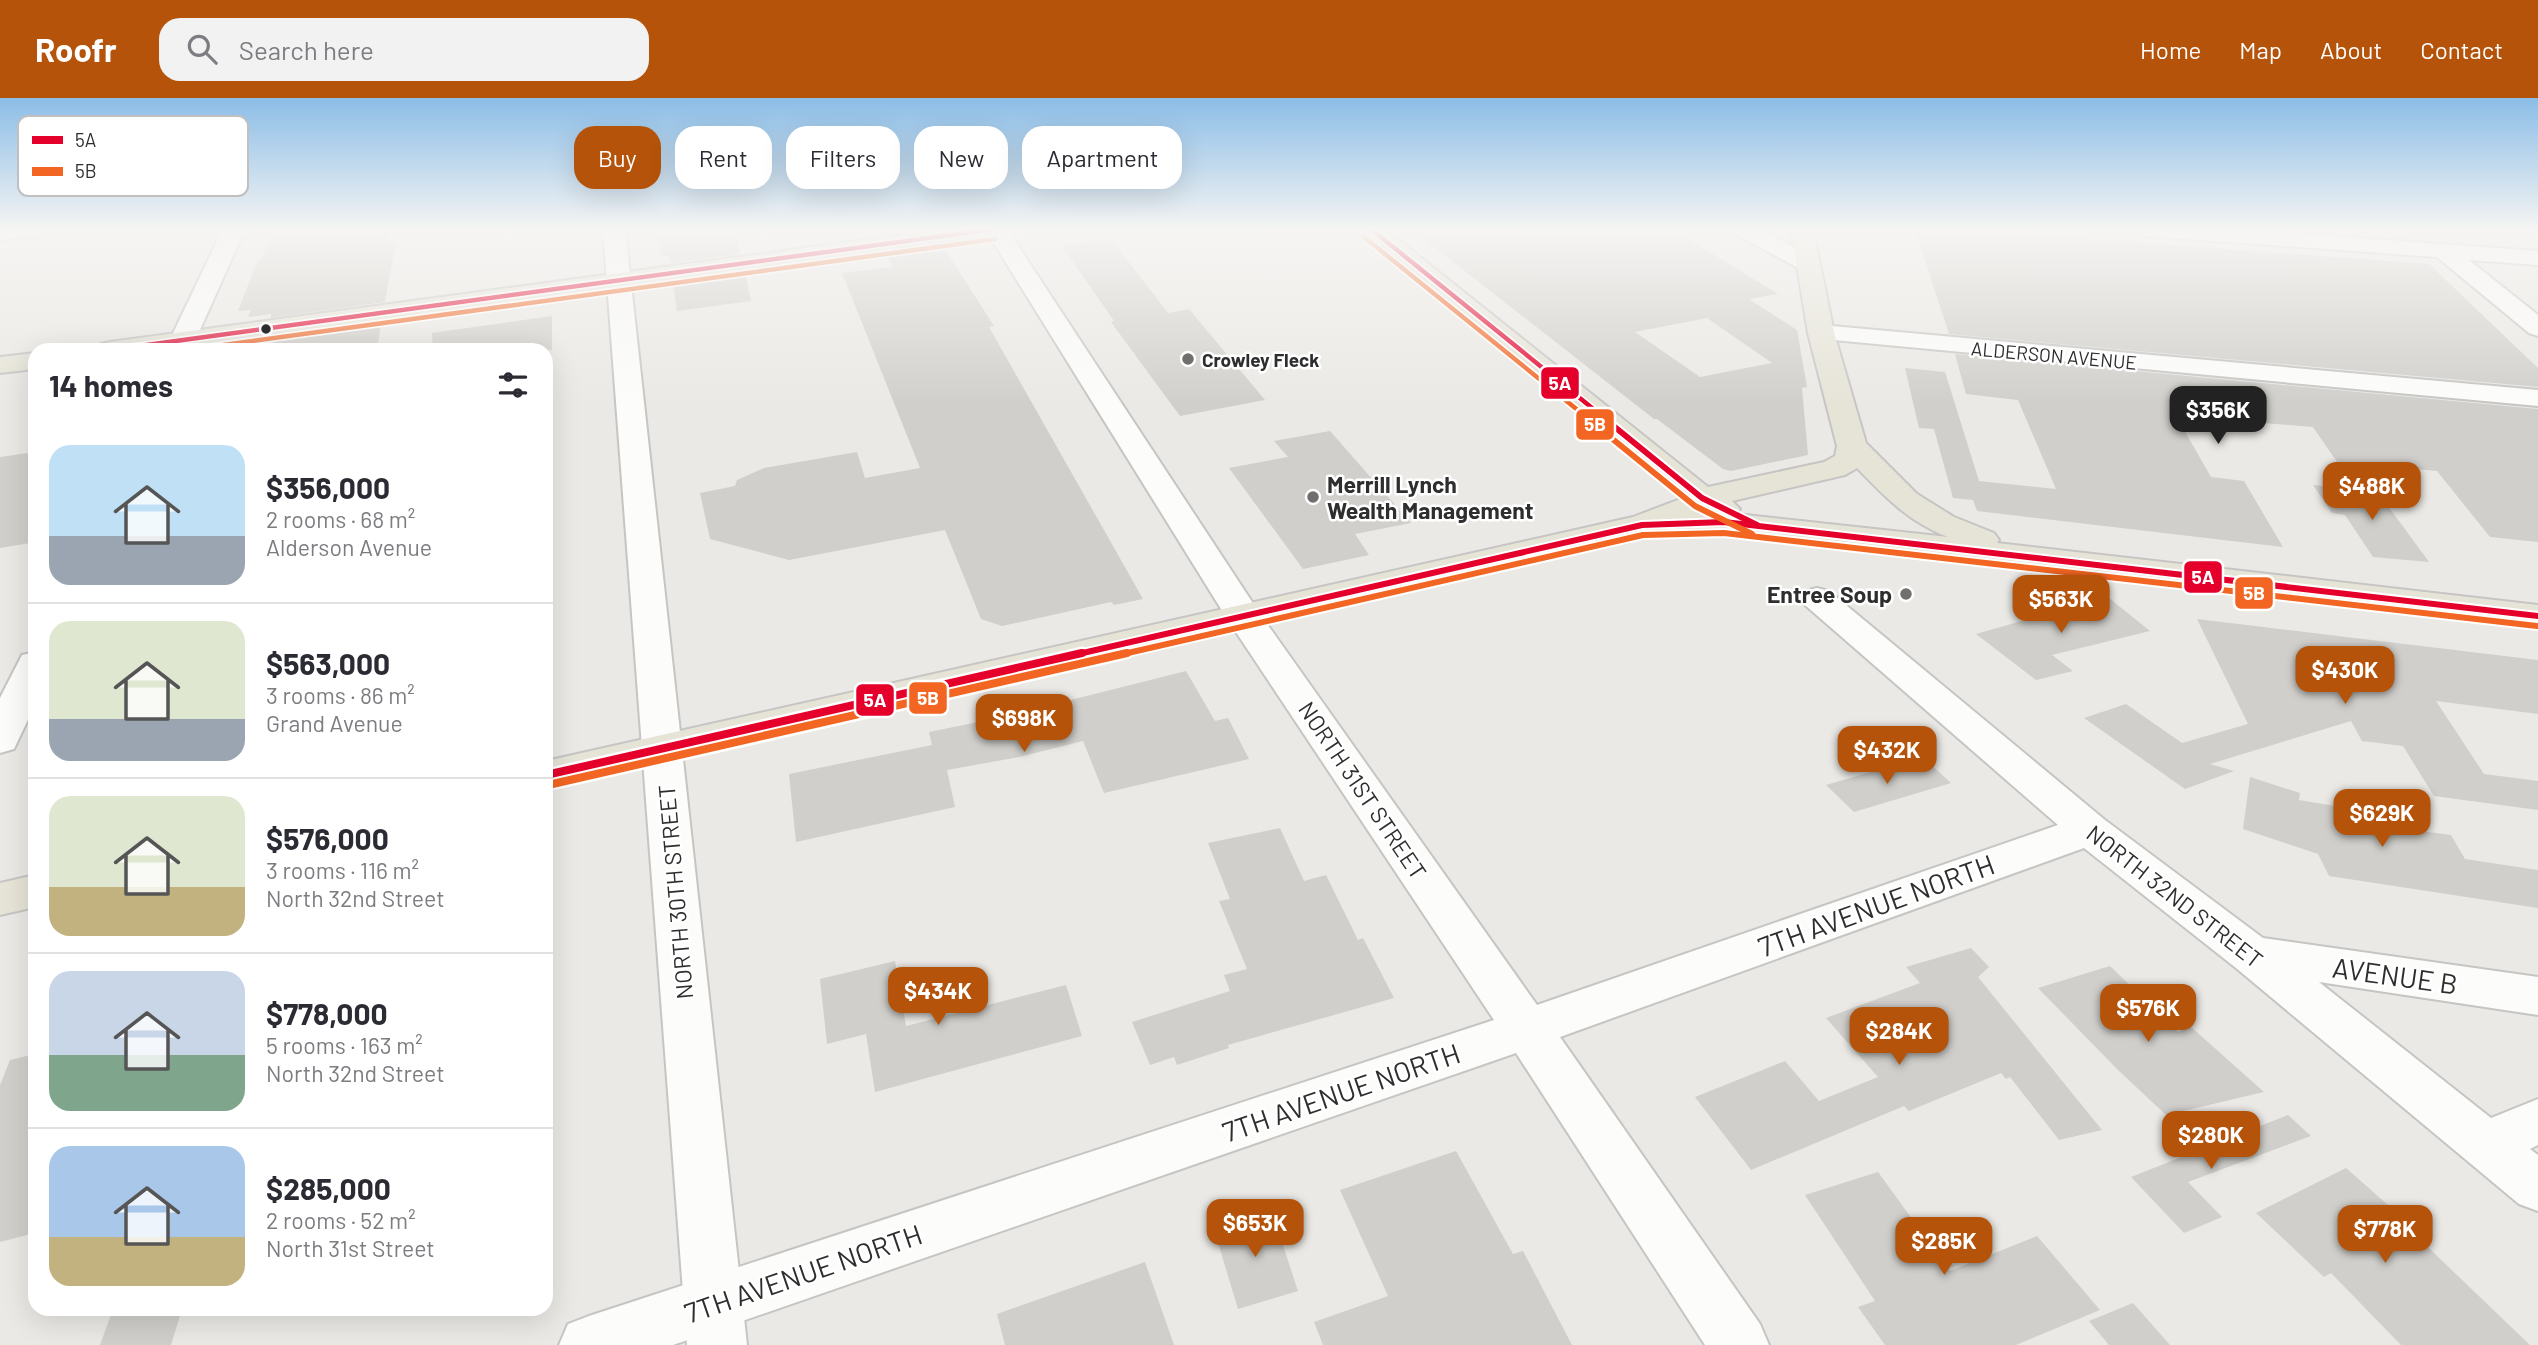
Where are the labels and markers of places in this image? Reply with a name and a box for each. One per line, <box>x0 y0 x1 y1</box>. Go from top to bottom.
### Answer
unlabelled marker <box>259 322 273 336</box>
place label: Crowley Fleck <box>1202 348 1319 371</box>
marker: Crowley Fleck <box>1180 351 1196 367</box>
pin: $356K <box>2169 386 2267 446</box>
pin: $488K <box>2323 462 2421 522</box>
place label: Merrill Lynch Wealth Management <box>1327 470 1534 524</box>
marker: Merrill Lynch Wealth Management <box>1305 489 1321 505</box>
pin: $563K <box>2012 575 2110 635</box>
place label: Entree Soup <box>1767 580 1892 608</box>
marker: Entree Soup <box>1898 586 1914 602</box>
pin: $430K <box>2296 646 2394 706</box>
pin: $698K <box>975 694 1073 754</box>
pin: $432K <box>1838 726 1936 786</box>
pin: $629K <box>2333 790 2431 849</box>
pin: $434K <box>889 968 987 1027</box>
pin: $576K <box>2099 984 2197 1044</box>
pin: $284K <box>1850 1007 1948 1067</box>
pin: $280K <box>2162 1112 2260 1171</box>
pin: $653K <box>1206 1200 1304 1259</box>
pin: $778K <box>2336 1206 2434 1265</box>
pin: $285K <box>1895 1218 1993 1277</box>

